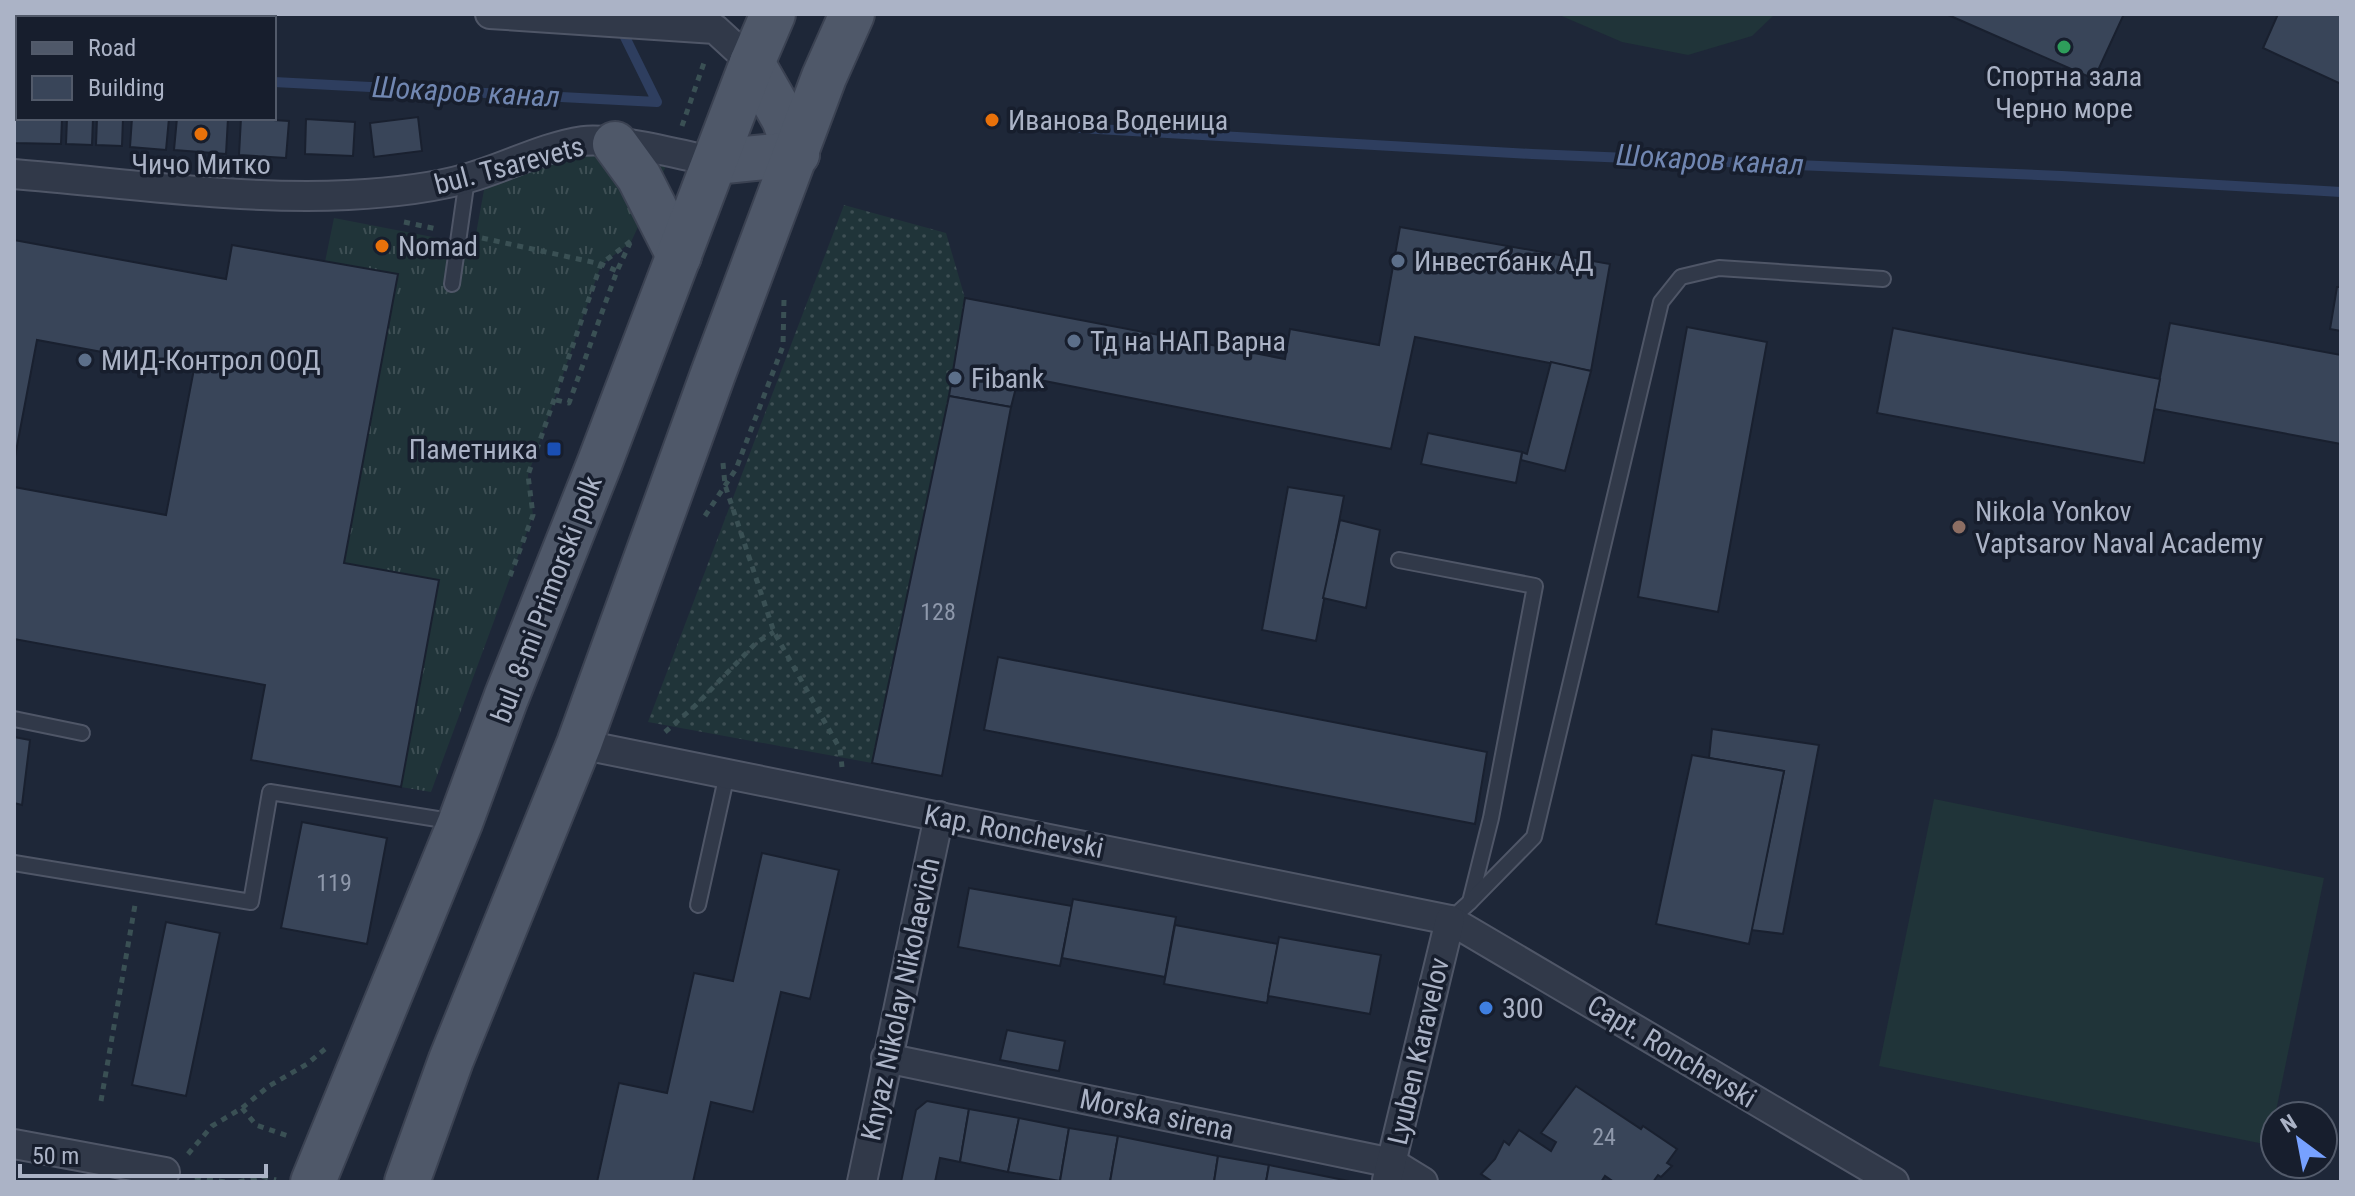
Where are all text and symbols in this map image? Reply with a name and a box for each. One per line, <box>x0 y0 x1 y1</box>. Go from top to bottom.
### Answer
legend <box>16 16 276 120</box>
text: Road <box>88 34 136 62</box>
marker: Спортна зала Черно море <box>2055 38 2073 56</box>
place label: Спортна зала Черно море <box>1986 60 2142 125</box>
water label: Шокаров канал <box>371 69 561 114</box>
text: Building <box>88 74 165 102</box>
place label: Иванова Воденица <box>1008 104 1228 137</box>
marker: Иванова Воденица <box>983 111 1001 129</box>
marker: Чичо Митко <box>192 125 210 143</box>
street label: bul. Tsarevets <box>431 130 587 201</box>
water label: Шокаров канал <box>1615 137 1805 182</box>
place label: Чичо Митко <box>131 148 271 181</box>
place label: Nomad <box>398 230 478 263</box>
marker: Nomad <box>373 237 391 255</box>
place label: Инвестбанк АД <box>1414 245 1594 278</box>
marker: Инвестбанк АД <box>1389 252 1407 270</box>
place label: Тд на НАП Варна <box>1090 325 1286 358</box>
marker: Тд на НАП Варна <box>1065 332 1083 350</box>
place label: МИД-Контрол ООД <box>101 344 321 377</box>
marker: МИД-Контрол ООД <box>76 351 94 369</box>
place label: Fibank <box>971 362 1045 395</box>
marker: Fibank <box>946 369 964 387</box>
place label: Паметника <box>409 433 538 466</box>
marker: Паметника <box>545 440 563 458</box>
street label: bul. 8-mi Primorski polk <box>484 471 609 727</box>
place label: Nikola Yonkov Vaptsarov Naval Academy <box>1975 495 2263 560</box>
marker: Nikola Yonkov Vaptsarov Naval Academy <box>1950 518 1968 536</box>
house number: 128 <box>920 598 956 626</box>
street label: Kap. Ronchevski <box>921 798 1106 865</box>
street label: Knyaz Nikolay Nikolaevich <box>854 855 947 1144</box>
house number: 119 <box>316 869 352 897</box>
street label: Lyuben Karavelov <box>1381 954 1456 1148</box>
street label: Capt. Ronchevski <box>1581 988 1762 1115</box>
place label: 300 <box>1502 992 1543 1025</box>
marker: 300 <box>1477 999 1495 1017</box>
street label: Morska sirena <box>1077 1082 1237 1147</box>
north arrow <box>2259 1100 2339 1180</box>
text: N <box>2276 1109 2301 1138</box>
house number: 24 <box>1592 1123 1616 1151</box>
scale bar <box>20 1128 266 1178</box>
text: 50 m <box>32 1142 79 1170</box>

